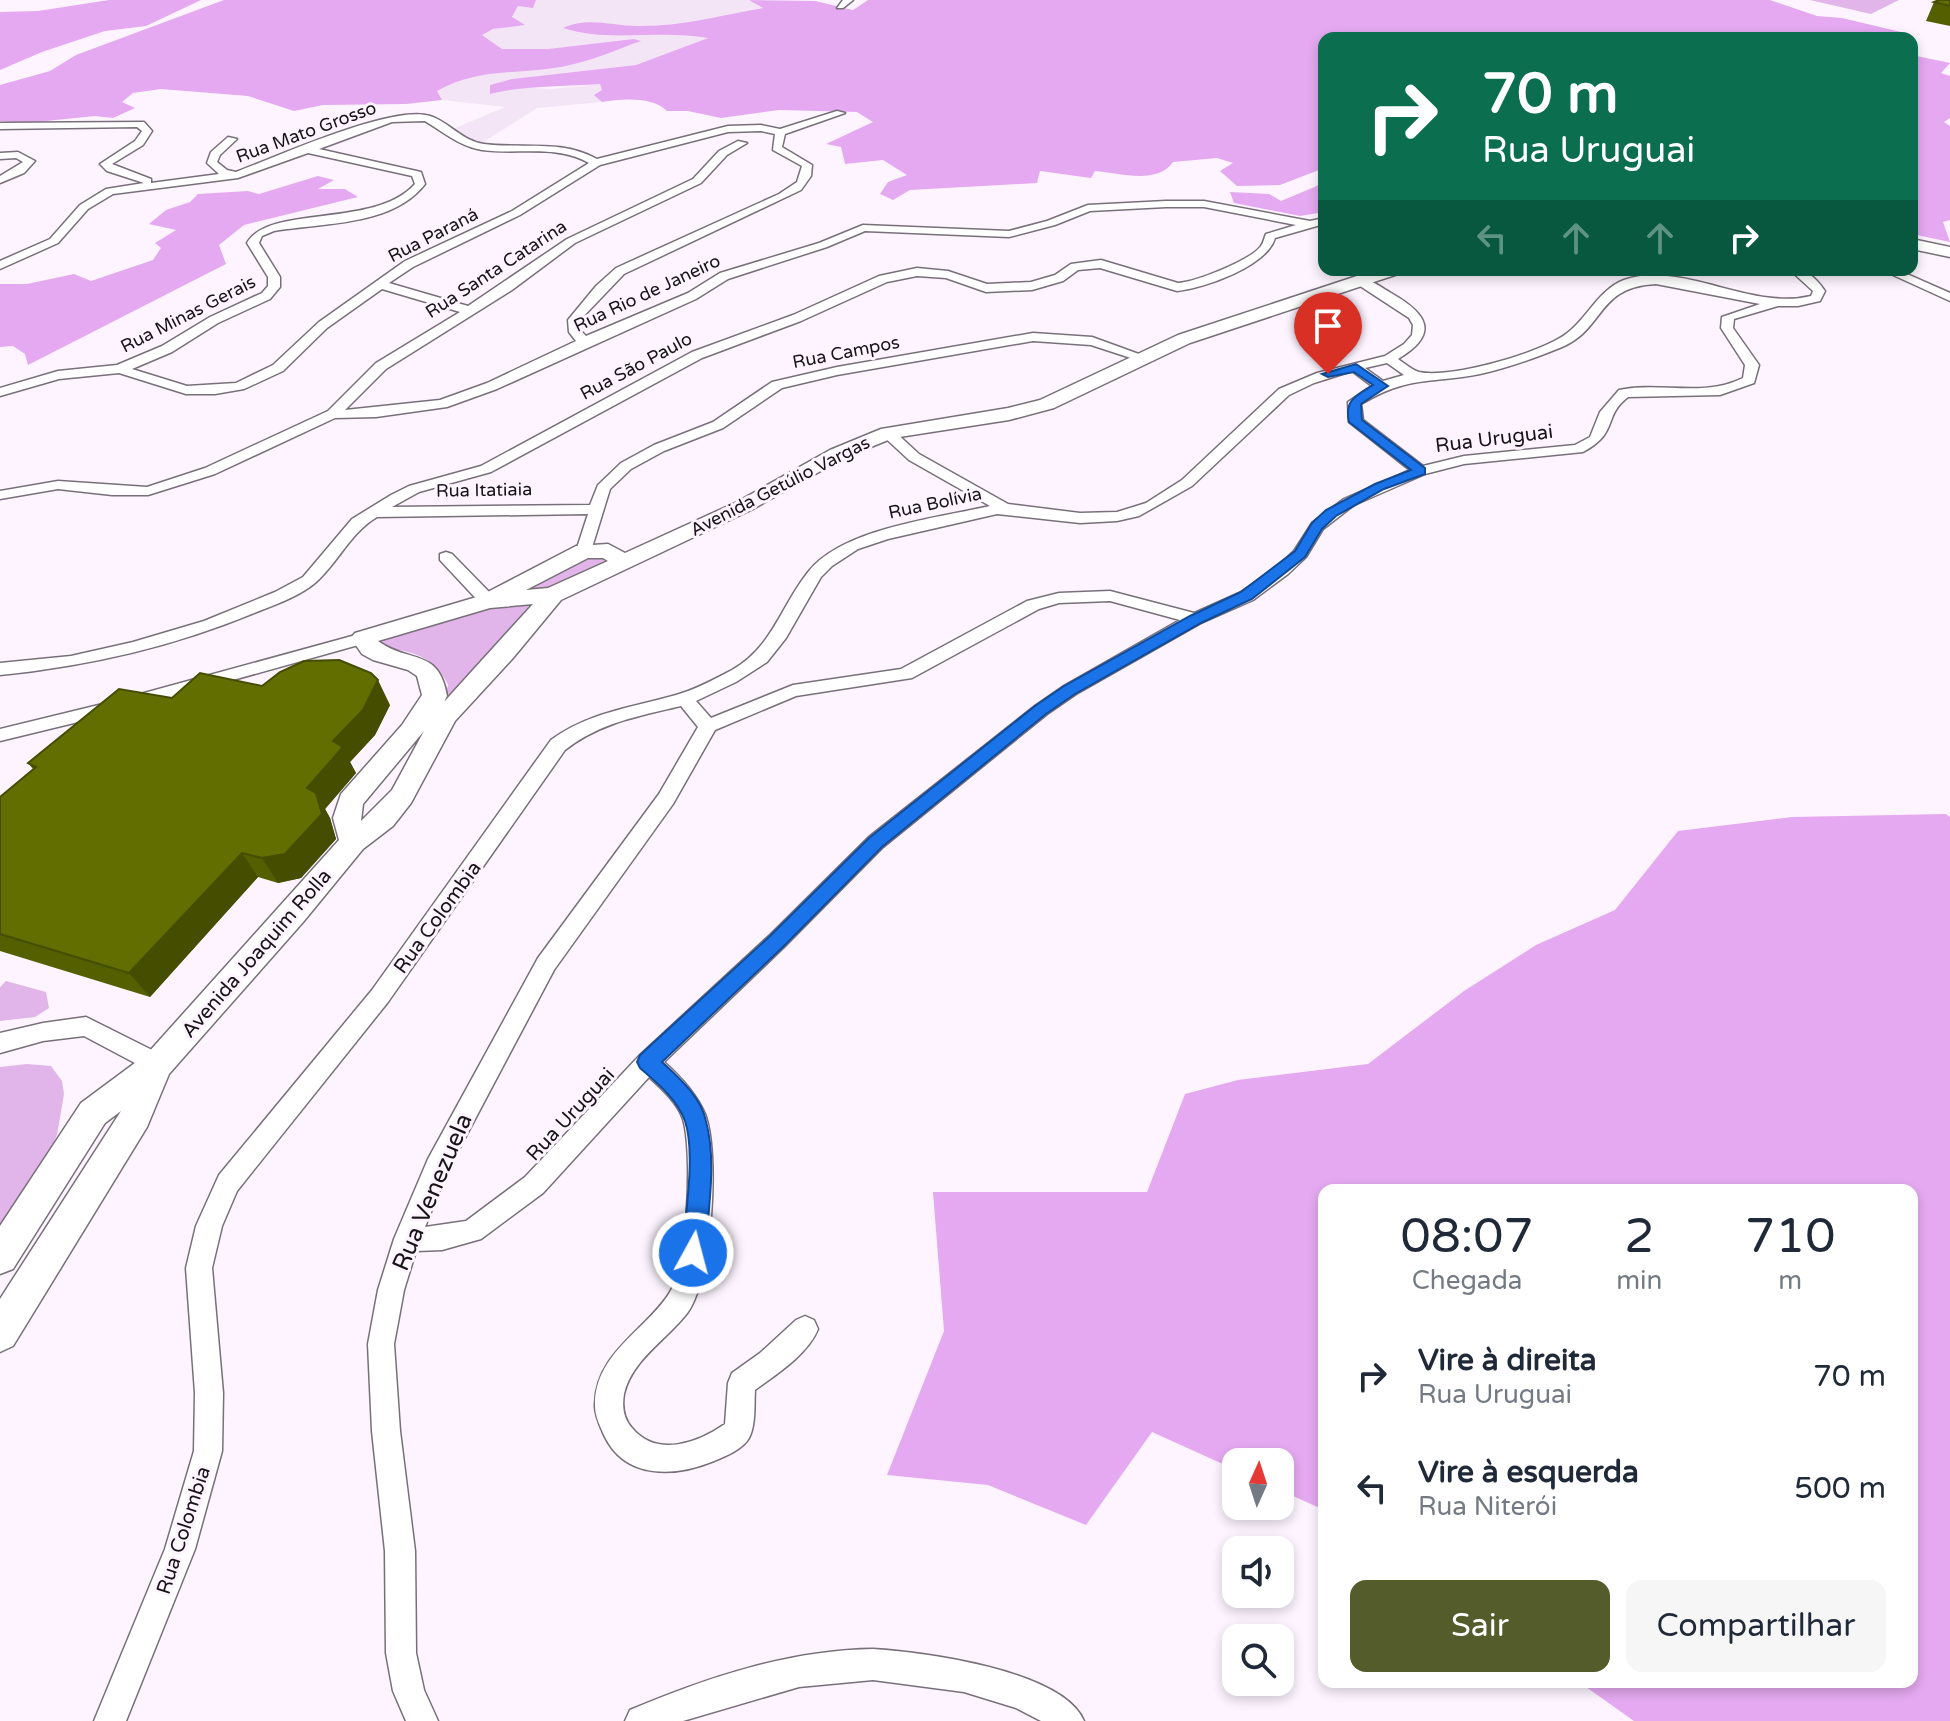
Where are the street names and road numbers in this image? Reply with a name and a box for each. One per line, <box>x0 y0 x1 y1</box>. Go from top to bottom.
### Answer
street label: Rua Mato Grosso <box>233 96 379 168</box>
street label: Rua Paraná <box>384 203 482 267</box>
street label: Rua Santa Catarina <box>421 215 571 323</box>
street label: Rua Rio de Janeiro <box>570 249 724 337</box>
street label: Rua Minas Gerais <box>117 270 259 358</box>
street label: Rua São Paulo <box>576 327 696 405</box>
street label: Rua Campos <box>791 331 901 373</box>
street label: Rua Uruguai <box>1434 420 1554 458</box>
street label: Avenida Getúlio Vargas <box>687 431 873 541</box>
street label: Rua Itatiaia <box>436 478 532 502</box>
street label: Rua Bolívia <box>886 482 984 524</box>
street label: Rua Colombia <box>389 857 487 978</box>
street label: Avenida Joaquim Rolla <box>177 864 337 1043</box>
street label: Rua Uruguai <box>522 1063 620 1166</box>
street label: Rua Venezuela <box>386 1109 479 1275</box>
street label: Rua Colombia <box>152 1463 216 1597</box>

